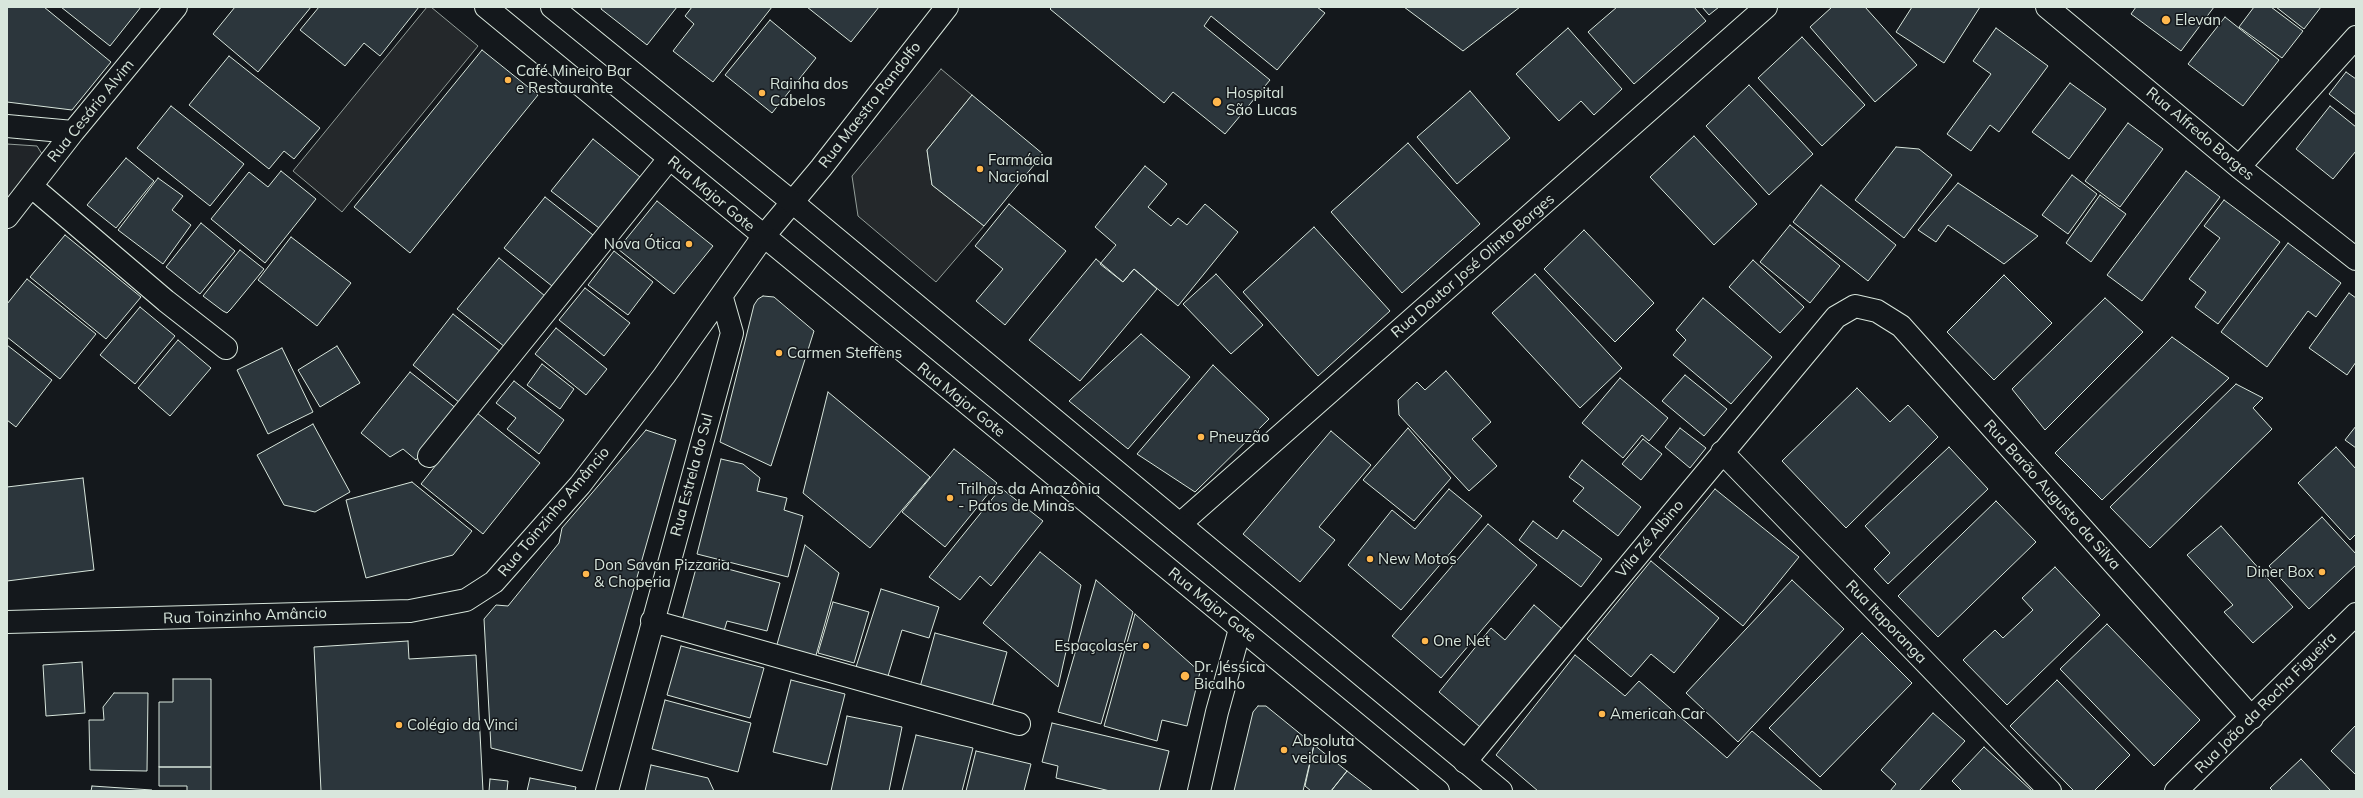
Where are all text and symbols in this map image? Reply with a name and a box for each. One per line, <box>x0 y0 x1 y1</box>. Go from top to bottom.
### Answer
place label: Elevan <box>2175 11 2221 29</box>
marker: Elevan <box>2160 14 2172 26</box>
street label: Rua Maestro Randolfo <box>815 38 925 172</box>
street label: Rua Cesário Alvim <box>44 56 138 166</box>
place label: Café Mineiro Bar e Restaurante <box>516 62 631 97</box>
marker: Café Mineiro Bar e Restaurante <box>503 75 513 85</box>
place label: Rainha dos Cabelos <box>770 75 848 110</box>
place label: Hospital São Lucas <box>1226 84 1297 119</box>
street label: Rua Alfredo Borges <box>2142 84 2258 184</box>
marker: Rainha dos Cabelos <box>757 88 767 98</box>
marker: Hospital São Lucas <box>1211 96 1223 108</box>
place label: Farmácia Nacional <box>988 151 1053 186</box>
street label: Rua Major Gote <box>664 152 758 236</box>
marker: Farmácia Nacional <box>975 164 985 174</box>
street label: Rua Doutor José Olinto Borges <box>1388 190 1558 342</box>
place label: Nova Ótica <box>604 235 681 253</box>
marker: Nova Ótica <box>684 239 694 249</box>
place label: Carmen Steffens <box>787 344 902 362</box>
marker: Carmen Steffens <box>774 348 784 358</box>
street label: Rua Major Gote <box>913 359 1009 441</box>
street label: Rua Estrela do Sul <box>667 412 717 538</box>
street label: Rua Barão Augusto da Silva <box>1980 416 2124 574</box>
place label: Pneuzão <box>1209 428 1270 446</box>
marker: Pneuzão <box>1196 432 1206 442</box>
street label: Rua Toinzinho Amâncio <box>494 443 614 581</box>
place label: Trilhas da Amazônia - Patos de Minas <box>958 480 1100 515</box>
marker: Trilhas da Amazônia - Patos de Minas <box>945 493 955 503</box>
street label: Vila Zé Albino <box>1612 497 1688 581</box>
place label: New Motos <box>1378 550 1457 568</box>
marker: New Motos <box>1365 554 1375 564</box>
place label: Don Savan Pizzaria & Choperia <box>594 556 730 591</box>
place label: Diner Box <box>2246 563 2314 581</box>
street label: Rua Major Gote <box>1164 564 1260 646</box>
marker: Diner Box <box>2317 567 2327 577</box>
marker: Don Savan Pizzaria & Choperia <box>581 569 591 579</box>
street label: Rua Itaporanga <box>1842 577 1930 667</box>
street label: Rua Toinzinho Amâncio <box>163 604 327 628</box>
street label: Rua João da Rocha Figueira <box>2192 629 2340 777</box>
place label: One Net <box>1433 632 1490 650</box>
marker: One Net <box>1420 636 1430 646</box>
place label: Espaçolaser <box>1054 637 1138 655</box>
marker: Espaçolaser <box>1141 641 1151 651</box>
place label: Dr. Jéssica Bicalho <box>1194 658 1266 693</box>
marker: Dr. Jéssica Bicalho <box>1179 670 1191 682</box>
place label: American Car <box>1610 705 1705 723</box>
marker: American Car <box>1597 709 1607 719</box>
place label: Colégio da Vinci <box>407 716 518 734</box>
marker: Colégio da Vinci <box>394 720 404 730</box>
place label: Absoluta veiculos <box>1292 732 1355 767</box>
marker: Absoluta veiculos <box>1279 745 1289 755</box>

